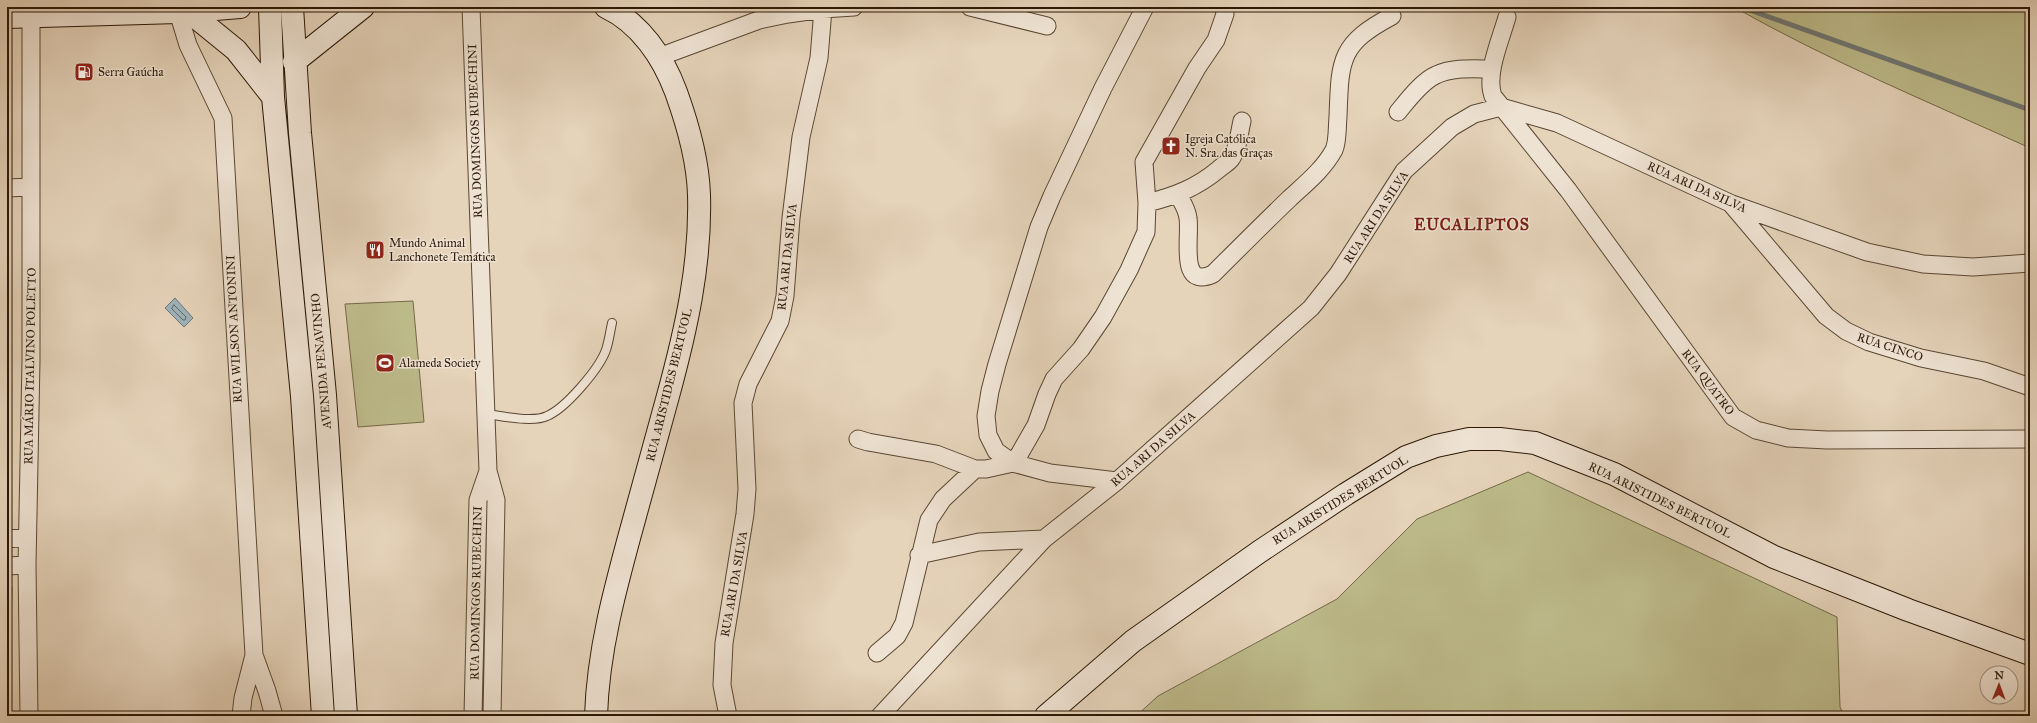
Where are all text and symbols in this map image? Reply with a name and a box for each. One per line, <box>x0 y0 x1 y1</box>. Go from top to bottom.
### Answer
street label: RUA DOMINGOS RUBECHINI <box>465 44 485 218</box>
fuel station icon: Serra Gaúcha <box>73 61 95 83</box>
place label: Serra Gaúcha <box>98 65 165 79</box>
place label: Igreja Católica N. Sra. das Graças <box>1185 132 1273 160</box>
church icon: Igreja Católica N. Sra. das Graças <box>1160 135 1182 157</box>
street label: RUA ARI DA SILVA <box>1645 159 1749 215</box>
street label: RUA ARI DA SILVA <box>1341 168 1411 266</box>
street label: RUA ARI DA SILVA <box>774 203 800 311</box>
district label: EUCALIPTOS <box>1414 215 1530 234</box>
place label: Mundo Animal Lanchonete Temática <box>389 236 497 264</box>
restaurant icon: Mundo Animal Lanchonete Temática <box>364 239 386 261</box>
street label: RUA WILSON ANTONINI <box>223 255 245 403</box>
street label: RUA MÁRIO ITALVINO POLETTO <box>20 267 39 464</box>
street label: AVENIDA FENAVINHO <box>308 293 334 430</box>
street label: RUA ARISTIDES BERTUOL <box>643 307 695 463</box>
street label: RUA CINCO <box>1855 330 1925 364</box>
street label: RUA QUATRO <box>1679 346 1737 418</box>
sports icon: Alameda Society <box>374 352 396 374</box>
place label: Alameda Society <box>398 356 481 370</box>
street label: RUA ARI DA SILVA <box>1108 408 1198 490</box>
street label: RUA ARISTIDES BERTUOL <box>1270 452 1411 548</box>
street label: RUA ARISTIDES BERTUOL <box>1586 459 1734 541</box>
street label: RUA DOMINGOS RUBECHINI <box>467 506 485 680</box>
street label: RUA ARI DA SILVA <box>718 530 750 638</box>
north arrow <box>1979 665 2019 705</box>
text: N <box>1994 669 2005 682</box>

